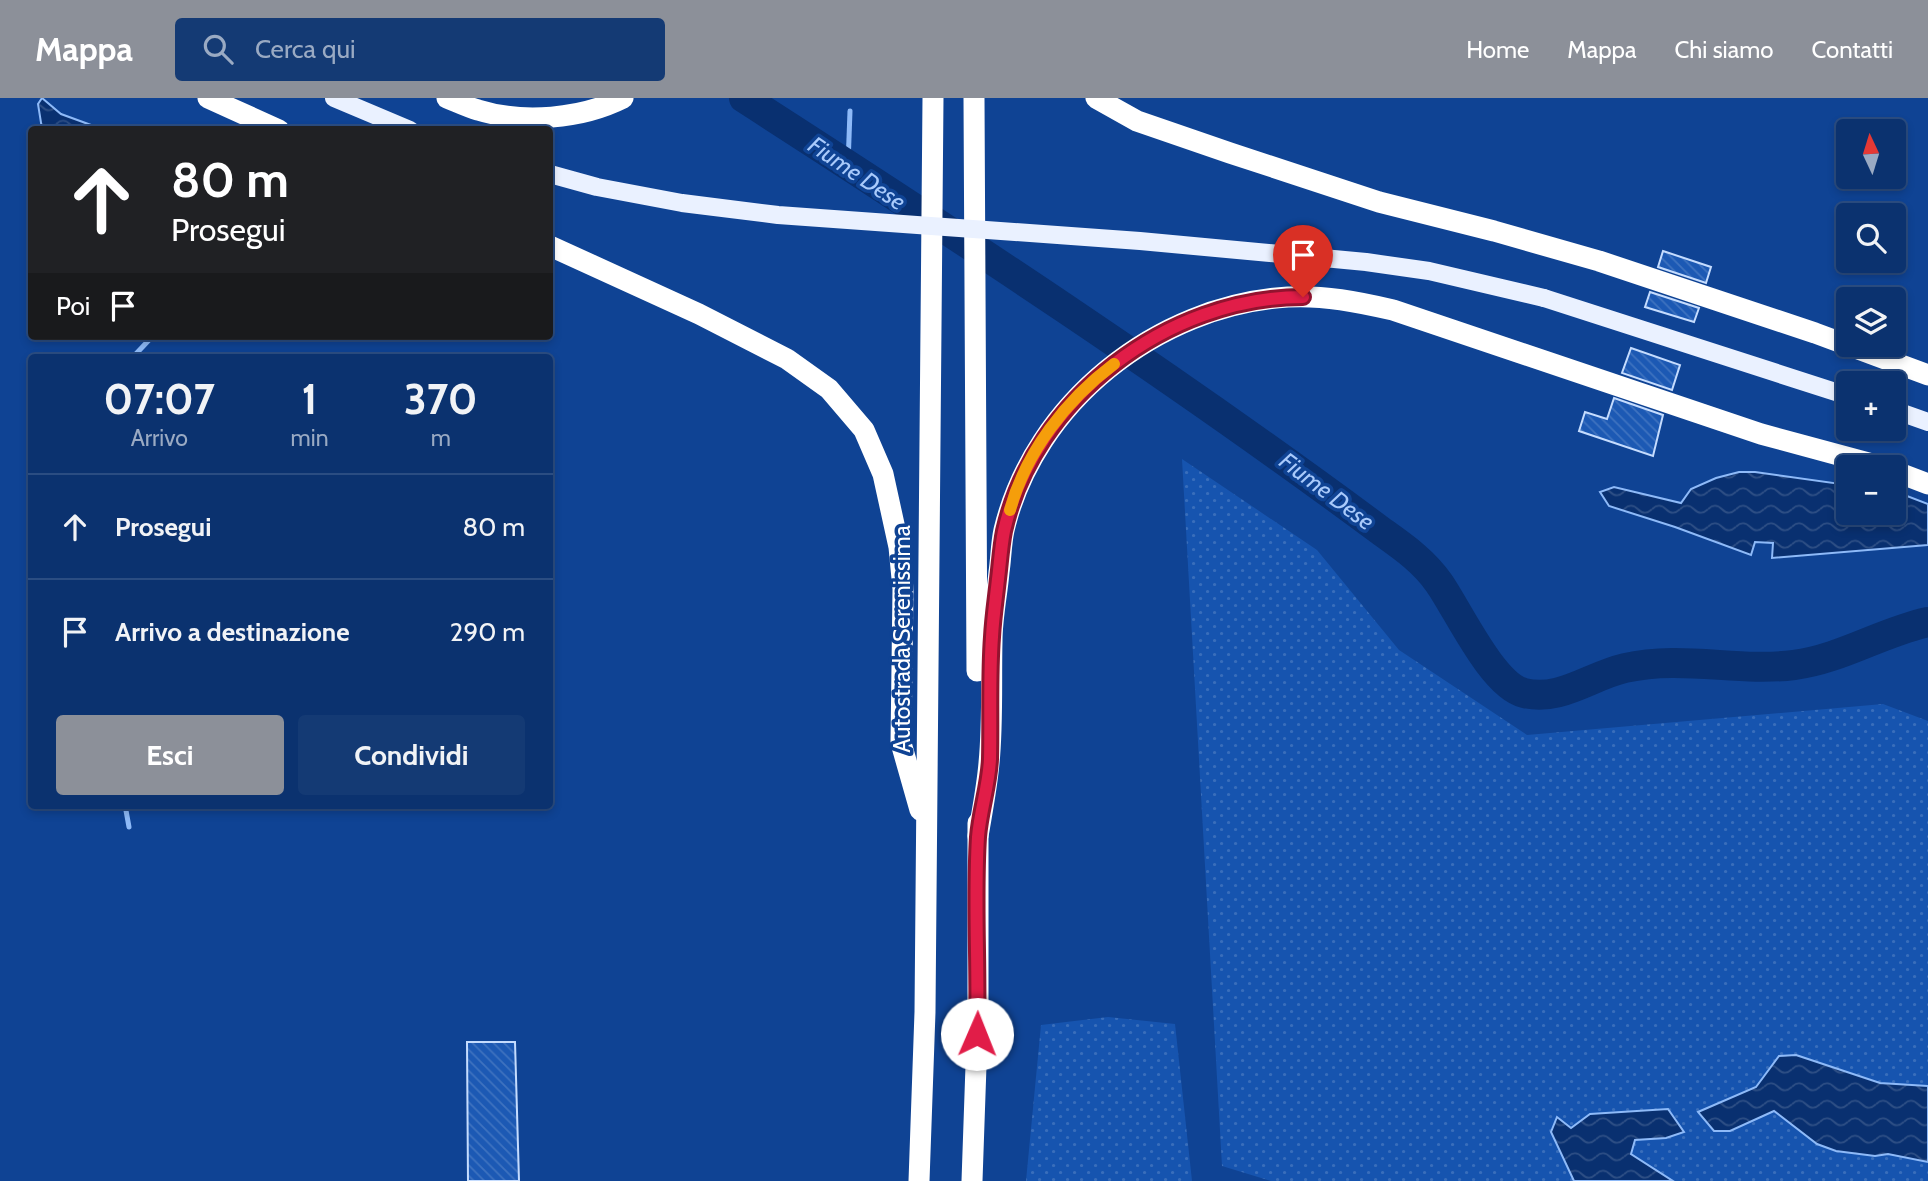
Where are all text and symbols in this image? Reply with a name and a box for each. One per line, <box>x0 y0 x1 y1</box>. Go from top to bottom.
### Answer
search box <box>175 18 665 81</box>
text: Mappa <box>35 29 133 69</box>
icon: search <box>199 30 237 68</box>
text: Cerca qui <box>255 33 356 65</box>
text: Home <box>1466 35 1529 64</box>
text: Mappa <box>1567 35 1636 64</box>
text: Chi siamo <box>1674 35 1773 64</box>
text: Contatti <box>1811 35 1893 64</box>
north arrow <box>1836 119 1906 189</box>
map controls <box>1836 119 1906 525</box>
water label: Fiume Dese <box>803 130 911 216</box>
text: 80 m <box>171 150 289 209</box>
icon: ahead <box>56 154 147 245</box>
button: search <box>1836 203 1906 273</box>
text: Prosegui <box>171 210 285 249</box>
pin <box>1273 225 1333 297</box>
icon: arrive <box>1284 236 1322 274</box>
icon: arrive <box>104 287 142 325</box>
button: layers <box>1836 287 1906 357</box>
text: Poi <box>56 290 90 322</box>
button: + <box>1836 371 1906 441</box>
text: 07:07 <box>104 373 215 425</box>
text: 1 <box>302 373 317 425</box>
text: 370 <box>404 373 477 425</box>
text: Arrivo <box>131 424 188 452</box>
text: min <box>291 424 329 452</box>
text: m <box>431 424 451 452</box>
water label: Fiume Dese <box>1274 446 1380 536</box>
button: − <box>1836 455 1906 525</box>
icon: ahead <box>56 508 94 546</box>
text: Prosegui <box>115 511 211 543</box>
text: 80 m <box>462 511 525 543</box>
street label: Autostrada Serenissima <box>888 525 916 753</box>
icon: arrive <box>56 613 94 651</box>
text: Arrivo a destinazione <box>115 616 350 648</box>
text: 290 m <box>450 616 525 648</box>
button: Esci <box>56 715 284 795</box>
button: Condividi <box>298 715 525 795</box>
position arrow <box>940 997 1014 1071</box>

